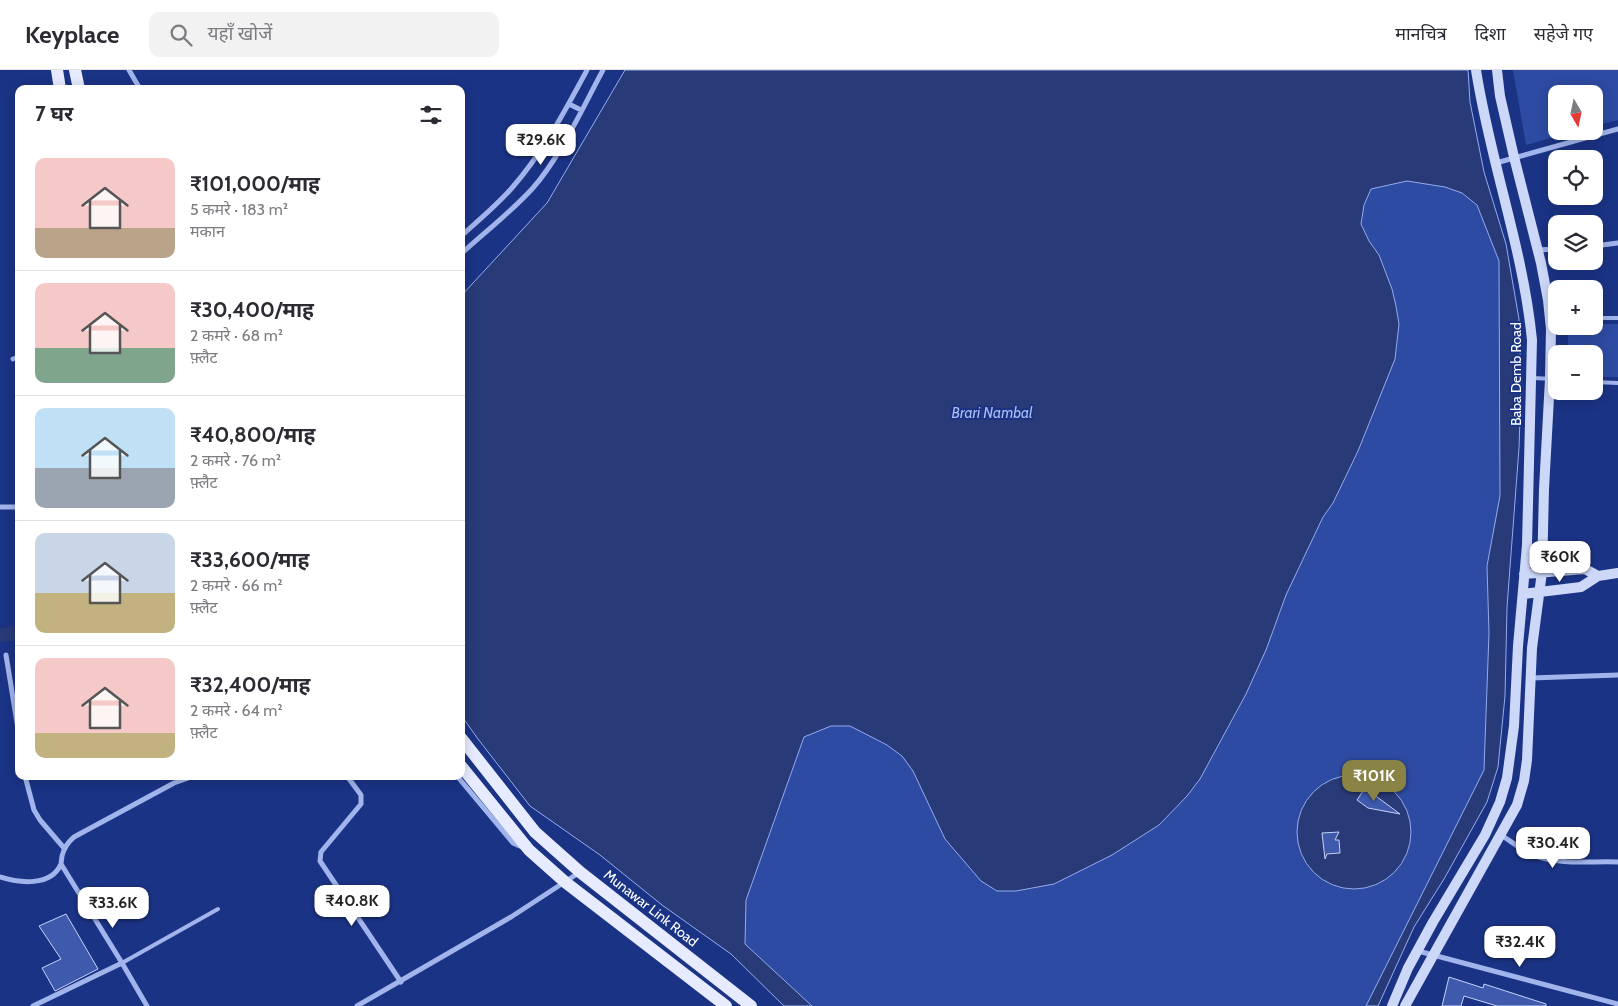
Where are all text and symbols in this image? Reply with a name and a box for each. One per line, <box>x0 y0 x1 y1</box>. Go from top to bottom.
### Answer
search box <box>149 12 499 57</box>
text: Keyplace <box>25 20 119 49</box>
icon: search <box>167 21 195 49</box>
text: यहाँ खोजें <box>207 22 272 45</box>
text: मानचित्र <box>1395 23 1447 45</box>
text: दिशा <box>1475 23 1506 45</box>
text: सहेजे गए <box>1534 23 1593 45</box>
north arrow <box>1548 85 1602 140</box>
map controls <box>1548 85 1603 400</box>
text: 7 घर <box>35 101 73 126</box>
icon: filters <box>417 101 445 129</box>
pin: ₹29.6K <box>500 124 582 166</box>
text: ₹29.6K <box>517 130 565 149</box>
button: locate <box>1548 150 1603 205</box>
text: ₹101,000/माह <box>190 171 320 196</box>
icon: home <box>75 178 135 238</box>
text: 5 कमरे · 183 m² <box>190 200 288 219</box>
button: layers <box>1548 215 1603 270</box>
text: मकान <box>190 222 225 241</box>
button: + <box>1548 280 1603 335</box>
text: ₹30,400/माह <box>190 297 314 322</box>
icon: home <box>75 303 135 363</box>
street label: Baba Demb Road <box>1507 322 1525 426</box>
text: 2 कमरे · 68 m² <box>190 326 283 345</box>
button: − <box>1548 345 1603 400</box>
text: फ़्लैट <box>190 348 218 367</box>
water label: Brari Nambal <box>952 404 1033 422</box>
text: ₹40,800/माह <box>190 422 315 447</box>
icon: home <box>75 428 135 488</box>
text: 2 कमरे · 76 m² <box>190 451 281 470</box>
text: फ़्लैट <box>190 473 218 492</box>
pin: ₹60K <box>1530 540 1590 583</box>
text: ₹33,600/माह <box>190 547 309 572</box>
text: ₹60K <box>1540 547 1580 566</box>
icon: home <box>75 553 135 613</box>
text: 2 कमरे · 66 m² <box>190 576 283 595</box>
text: फ़्लैट <box>190 598 218 617</box>
text: ₹32,400/माह <box>190 672 310 697</box>
icon: home <box>75 678 135 738</box>
text: 2 कमरे · 64 m² <box>190 701 283 720</box>
text: फ़्लैट <box>190 723 218 742</box>
pin: ₹101K <box>1339 760 1409 802</box>
text: ₹101K <box>1353 766 1395 785</box>
pin: ₹30.4K <box>1512 826 1594 869</box>
text: ₹30.4K <box>1527 833 1579 852</box>
street label: Munawar Link Road <box>600 866 702 950</box>
pin: ₹40.8K <box>311 884 393 927</box>
pin: ₹33.6K <box>72 886 154 929</box>
text: ₹40.8K <box>325 891 379 910</box>
text: ₹33.6K <box>89 893 137 912</box>
pin: ₹32.4K <box>1479 926 1561 968</box>
text: ₹32.4K <box>1495 932 1545 951</box>

